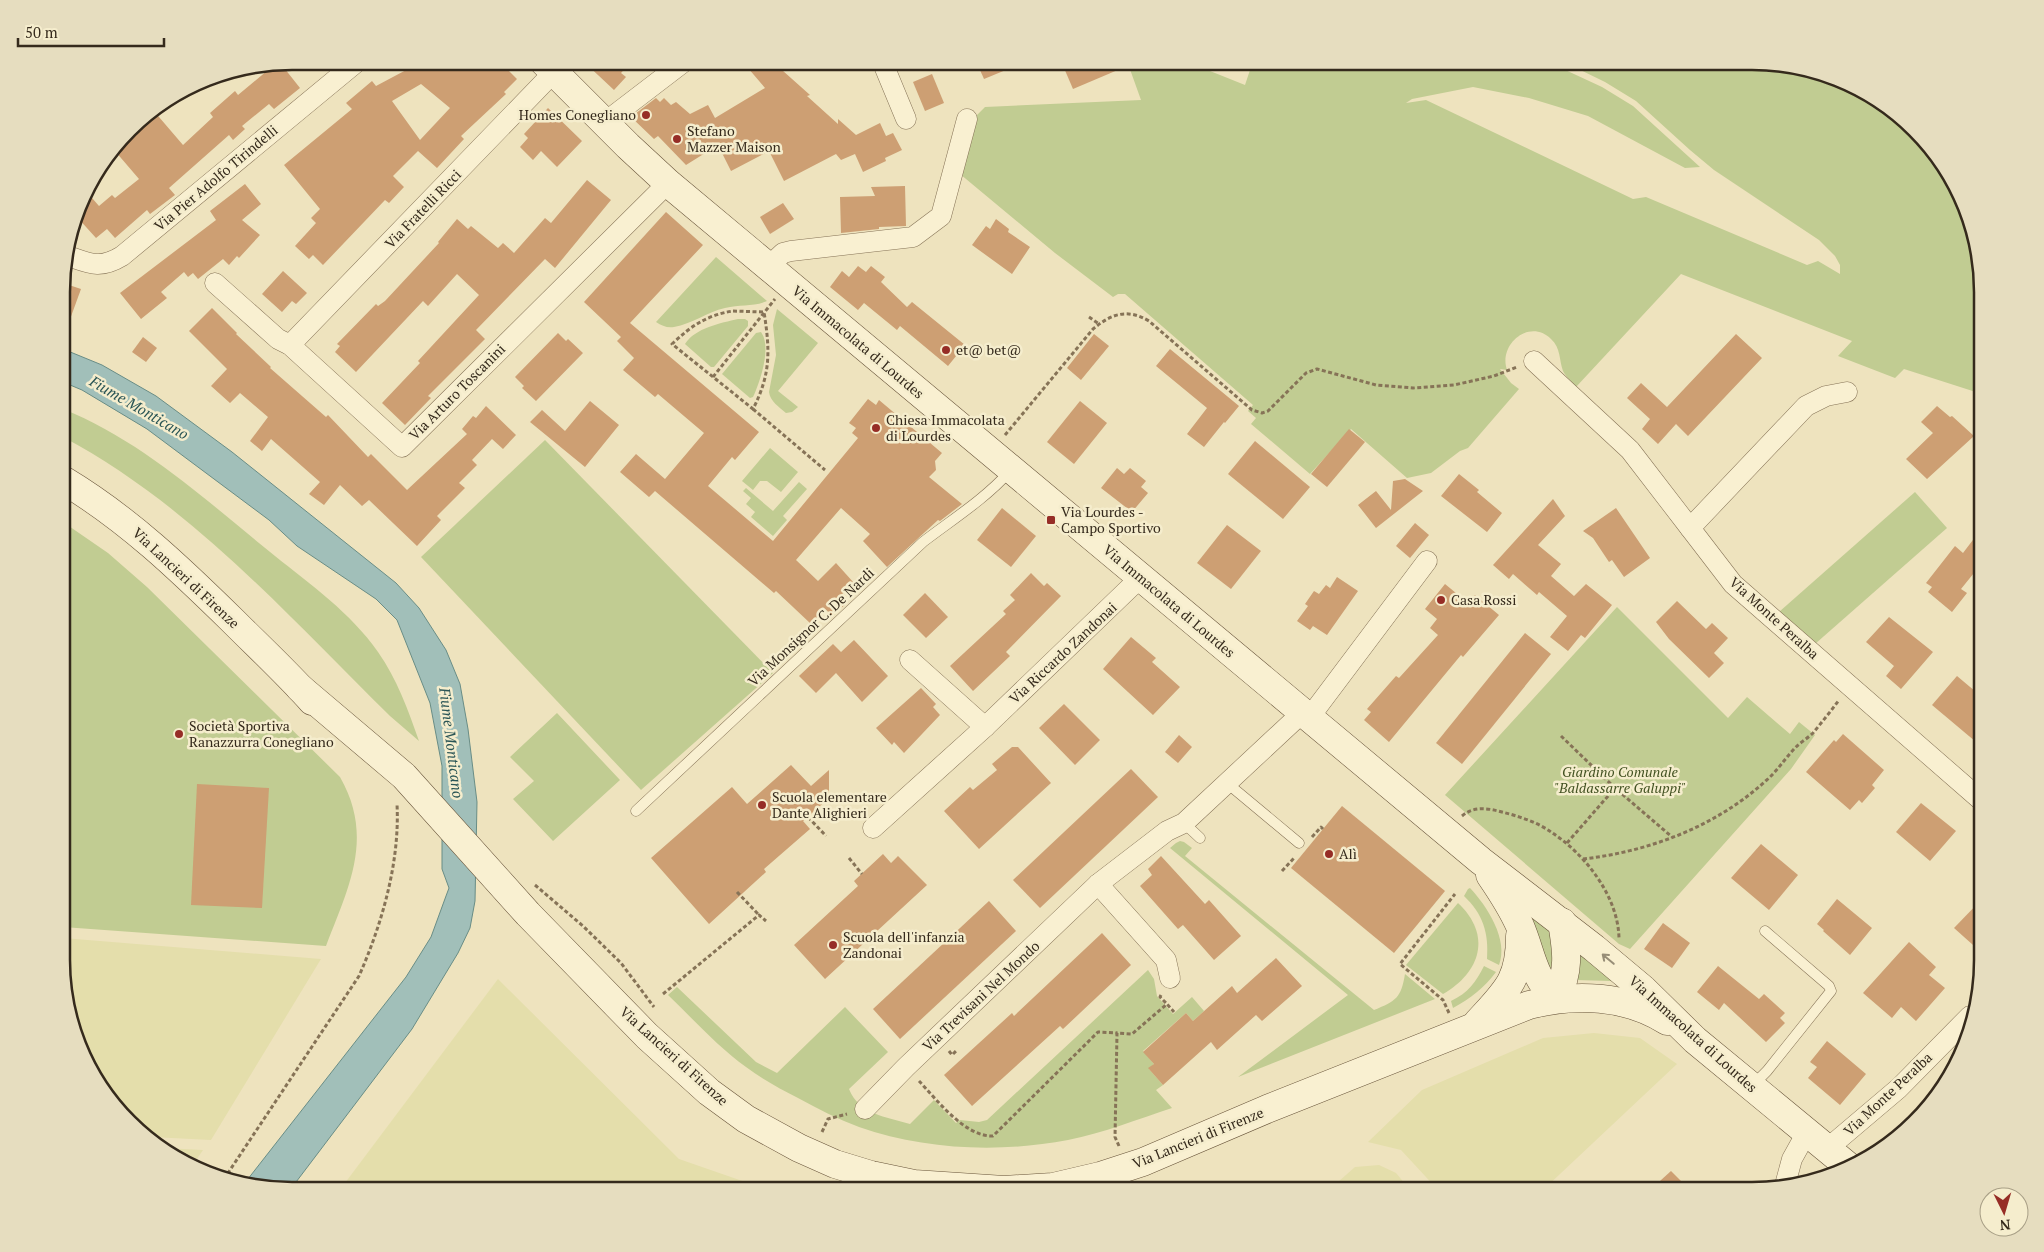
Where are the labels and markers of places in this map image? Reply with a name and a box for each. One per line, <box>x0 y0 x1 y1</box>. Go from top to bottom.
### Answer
place label: Homes Conegliano <box>519 105 636 124</box>
marker: Homes Conegliano <box>640 109 652 121</box>
place label: Stefano Mazzer Maison <box>687 121 781 156</box>
marker: Stefano Mazzer Maison <box>671 133 683 145</box>
place label: et@ bet@ <box>956 340 1021 359</box>
marker: et@ bet@ <box>940 344 952 356</box>
place label: Chiesa Immacolata di Lourdes <box>886 410 1005 445</box>
marker: Chiesa Immacolata di Lourdes <box>870 422 882 434</box>
place label: Via Lourdes - Campo Sportivo <box>1061 502 1161 537</box>
marker: Via Lourdes - Campo Sportivo <box>1045 514 1057 526</box>
place label: Casa Rossi <box>1451 590 1516 609</box>
marker: Casa Rossi <box>1435 594 1447 606</box>
place label: Società Sportiva Ranazzurra Conegliano <box>189 716 334 751</box>
marker: Società Sportiva Ranazzurra Conegliano <box>173 728 185 740</box>
place label: Scuola elementare Dante Alighieri <box>772 787 887 822</box>
marker: Scuola elementare Dante Alighieri <box>756 799 768 811</box>
place label: Alì <box>1339 844 1357 863</box>
marker: Alì <box>1323 848 1335 860</box>
place label: Scuola dell'infanzia Zandonai <box>843 927 965 962</box>
marker: Scuola dell'infanzia Zandonai <box>827 939 839 951</box>

